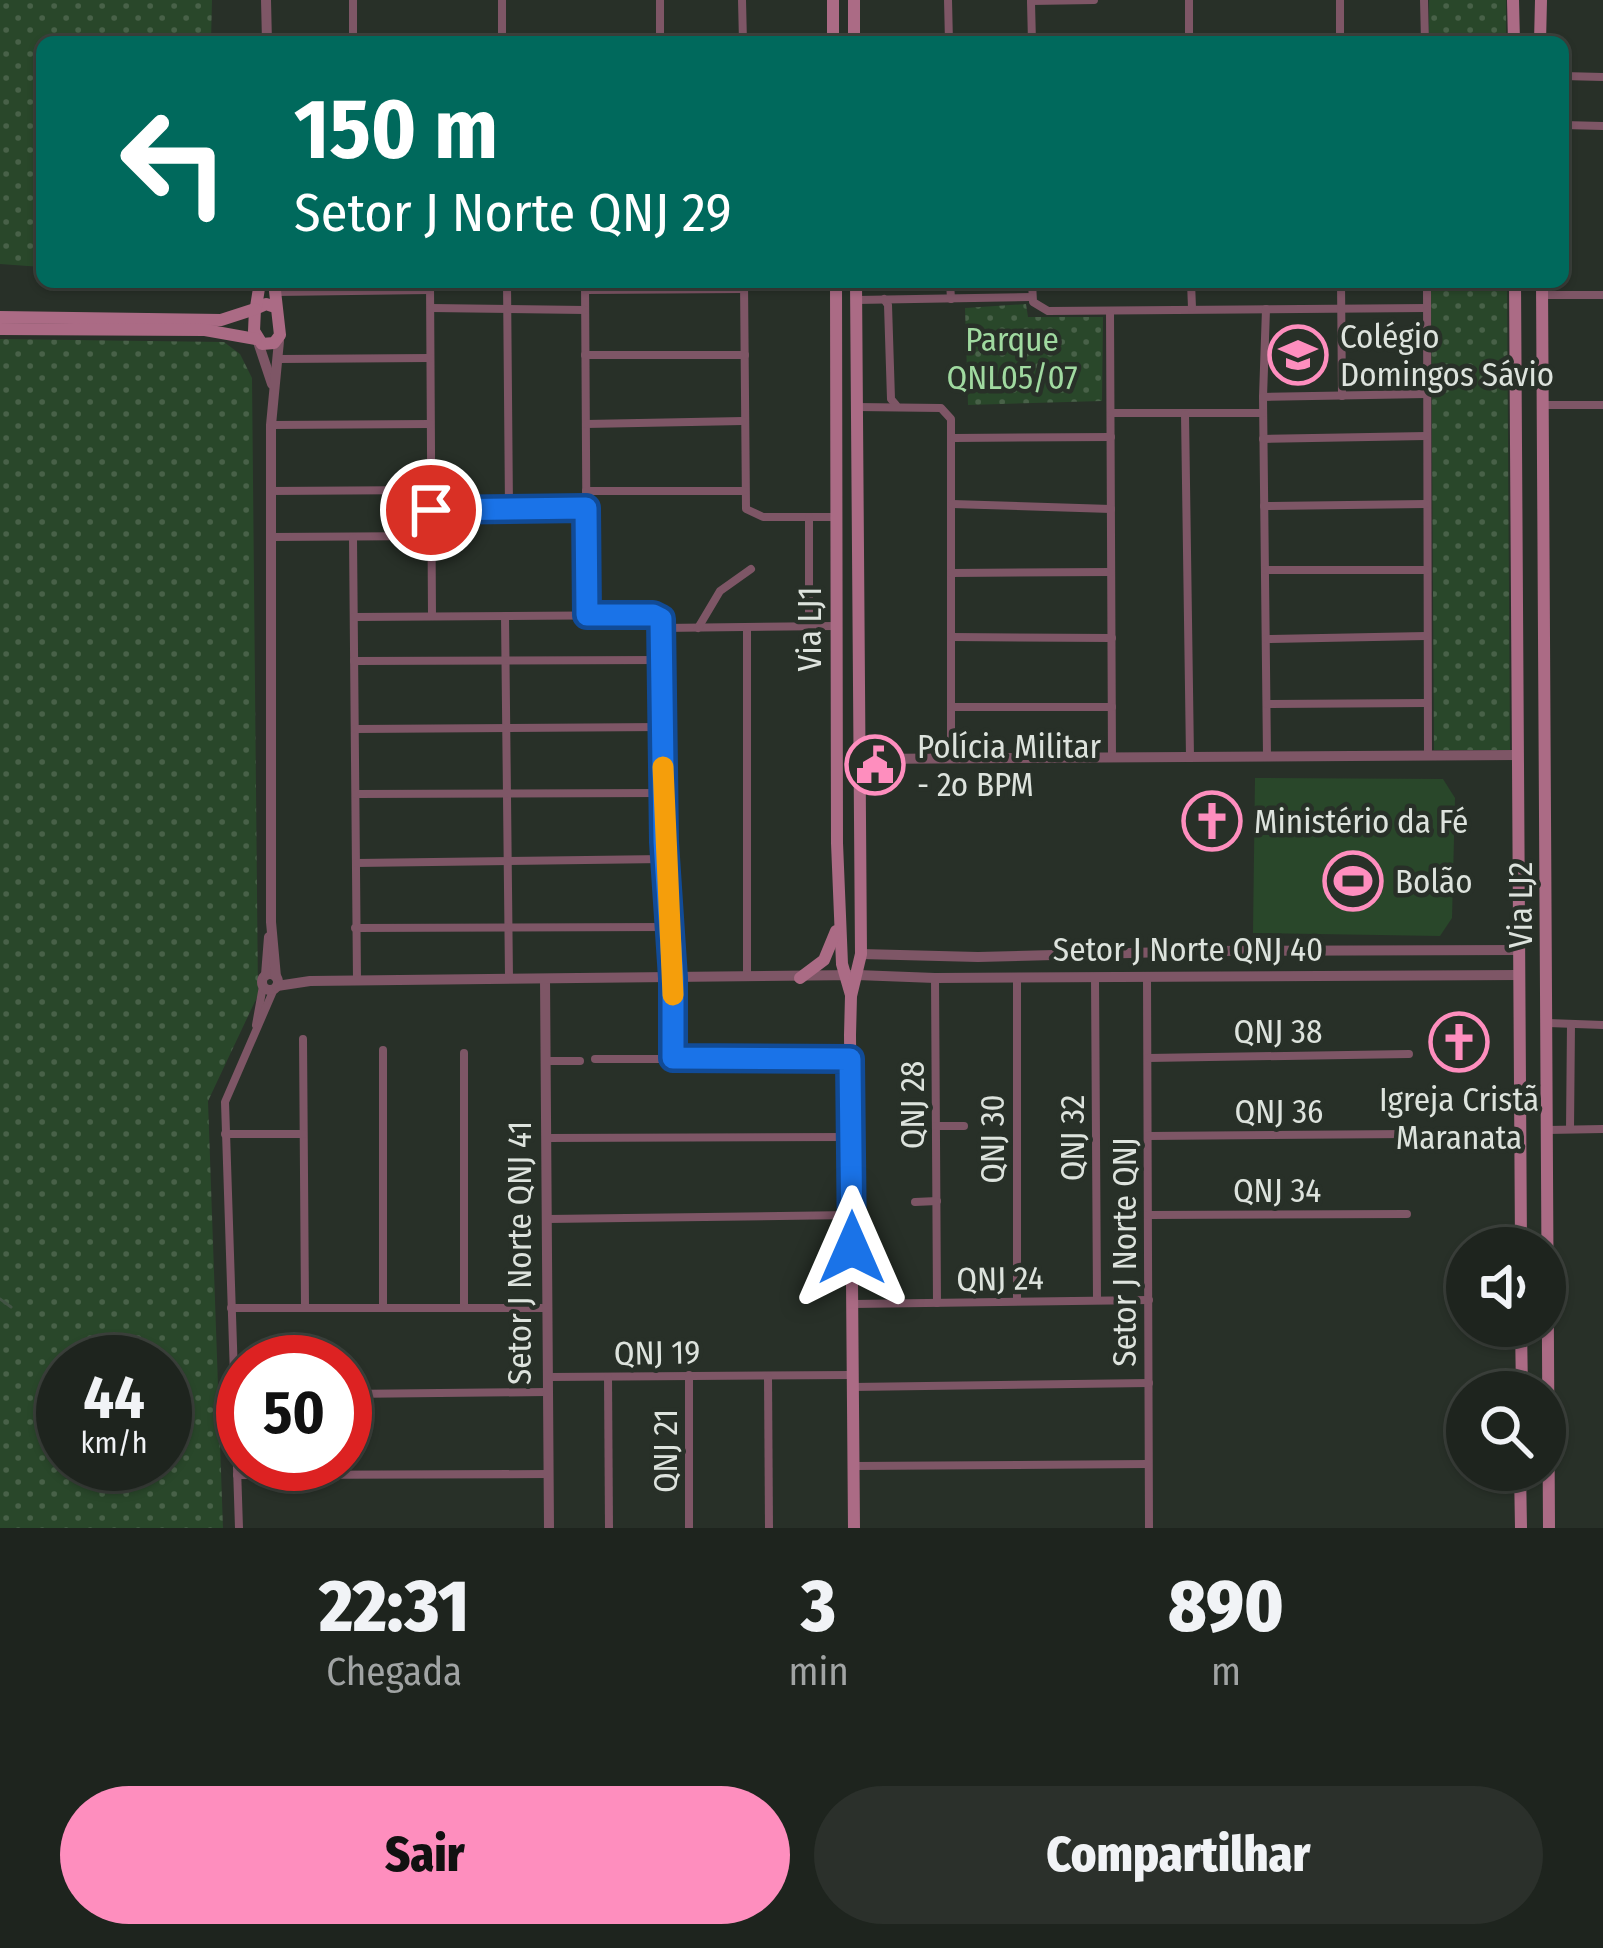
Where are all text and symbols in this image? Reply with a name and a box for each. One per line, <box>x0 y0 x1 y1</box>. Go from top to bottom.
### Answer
text: 150 m <box>294 79 498 180</box>
icon: left <box>96 84 252 240</box>
text: Setor J Norte QNJ 29 <box>294 181 732 245</box>
place label: Colégio Domingos Sávio <box>1340 317 1554 395</box>
park label: Parque QNL05/07 <box>946 320 1078 398</box>
school or university icon: Colégio Domingos Sávio <box>1267 324 1329 386</box>
pin <box>380 459 482 561</box>
icon: arrive <box>398 477 464 543</box>
street label: Via LJ1 <box>790 587 830 671</box>
place label: Polícia Militar - 2o BPM <box>917 727 1102 805</box>
public building icon: Polícia Militar - 2o BPM <box>844 734 906 796</box>
church icon: Ministério da Fé <box>1181 790 1243 852</box>
place label: Ministério da Fé <box>1254 802 1468 842</box>
sports icon: Bolão <box>1322 850 1384 912</box>
place label: Bolão <box>1395 862 1472 902</box>
street label: Via LJ2 <box>1501 862 1541 948</box>
street label: Setor J Norte QNJ 40 <box>1053 930 1323 970</box>
church icon: Igreja Cristã Maranata <box>1428 1011 1490 1073</box>
street label: QNJ 38 <box>1234 1012 1322 1052</box>
street label: QNJ 28 <box>893 1061 933 1149</box>
place label: Igreja Cristã Maranata <box>1379 1080 1539 1158</box>
street label: QNJ 36 <box>1235 1092 1323 1132</box>
street label: QNJ 30 <box>973 1094 1013 1184</box>
street label: QNJ 32 <box>1053 1095 1093 1181</box>
street label: Setor J Norte QNJ 41 <box>500 1121 540 1385</box>
street label: Setor J Norte QNJ <box>1105 1137 1145 1367</box>
street label: QNJ 34 <box>1233 1171 1321 1211</box>
position arrow <box>789 1185 915 1311</box>
map controls <box>1446 1227 1566 1491</box>
button: sound <box>1446 1227 1566 1347</box>
street label: QNJ 24 <box>956 1258 1044 1300</box>
street label: QNJ 19 <box>613 1332 701 1374</box>
speed limit sign: 50 <box>216 1335 372 1491</box>
text: 44 <box>83 1362 145 1434</box>
button: search <box>1446 1371 1566 1491</box>
street label: QNJ 21 <box>646 1409 686 1493</box>
text: km/h <box>81 1425 147 1461</box>
text: 22:31 <box>319 1564 469 1650</box>
text: 3 <box>801 1564 836 1650</box>
text: 890 <box>1168 1564 1284 1650</box>
text: Chegada <box>326 1649 462 1695</box>
text: min <box>788 1649 849 1695</box>
text: m <box>1211 1649 1241 1695</box>
button: Sair <box>60 1786 790 1924</box>
button: Compartilhar <box>814 1786 1543 1924</box>

